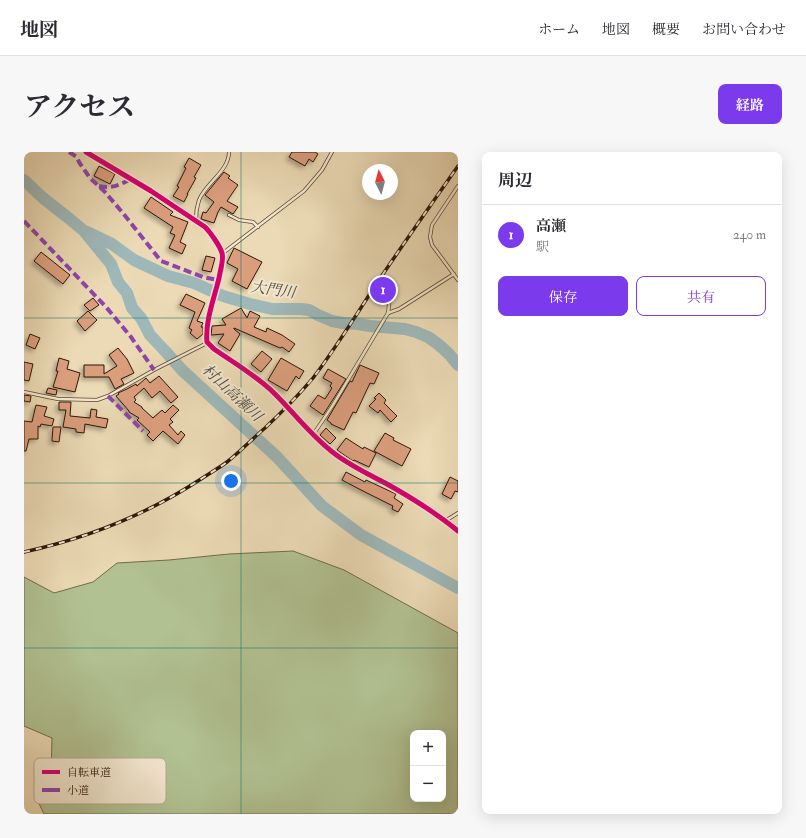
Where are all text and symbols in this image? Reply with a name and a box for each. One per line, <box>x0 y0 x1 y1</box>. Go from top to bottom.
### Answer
text: 地図 <box>20 18 58 42</box>
text: ホーム <box>538 21 580 38</box>
text: 地図 <box>602 21 630 38</box>
text: 概要 <box>652 21 680 38</box>
text: お問い合わせ <box>702 21 786 38</box>
button: 経路 <box>718 84 782 124</box>
text: アクセス <box>24 90 135 125</box>
north arrow <box>362 164 398 200</box>
text: 周辺 <box>498 170 532 191</box>
text: 高瀬 <box>536 217 566 236</box>
text: 1 <box>509 227 513 243</box>
text: 240 m <box>733 227 766 243</box>
text: 駅 <box>536 239 549 255</box>
pin: 1 <box>370 275 396 305</box>
button: 保存 <box>498 276 628 316</box>
button: 共有 <box>636 276 766 316</box>
water label: 大門川 <box>249 277 299 303</box>
water label: 村山高瀬川 <box>198 360 267 427</box>
your location <box>221 471 241 491</box>
map controls <box>410 730 446 802</box>
button: + <box>410 730 446 766</box>
legend <box>34 758 166 804</box>
text: 自転車道 <box>67 766 111 779</box>
button: − <box>410 766 446 802</box>
text: 小道 <box>67 784 89 797</box>

